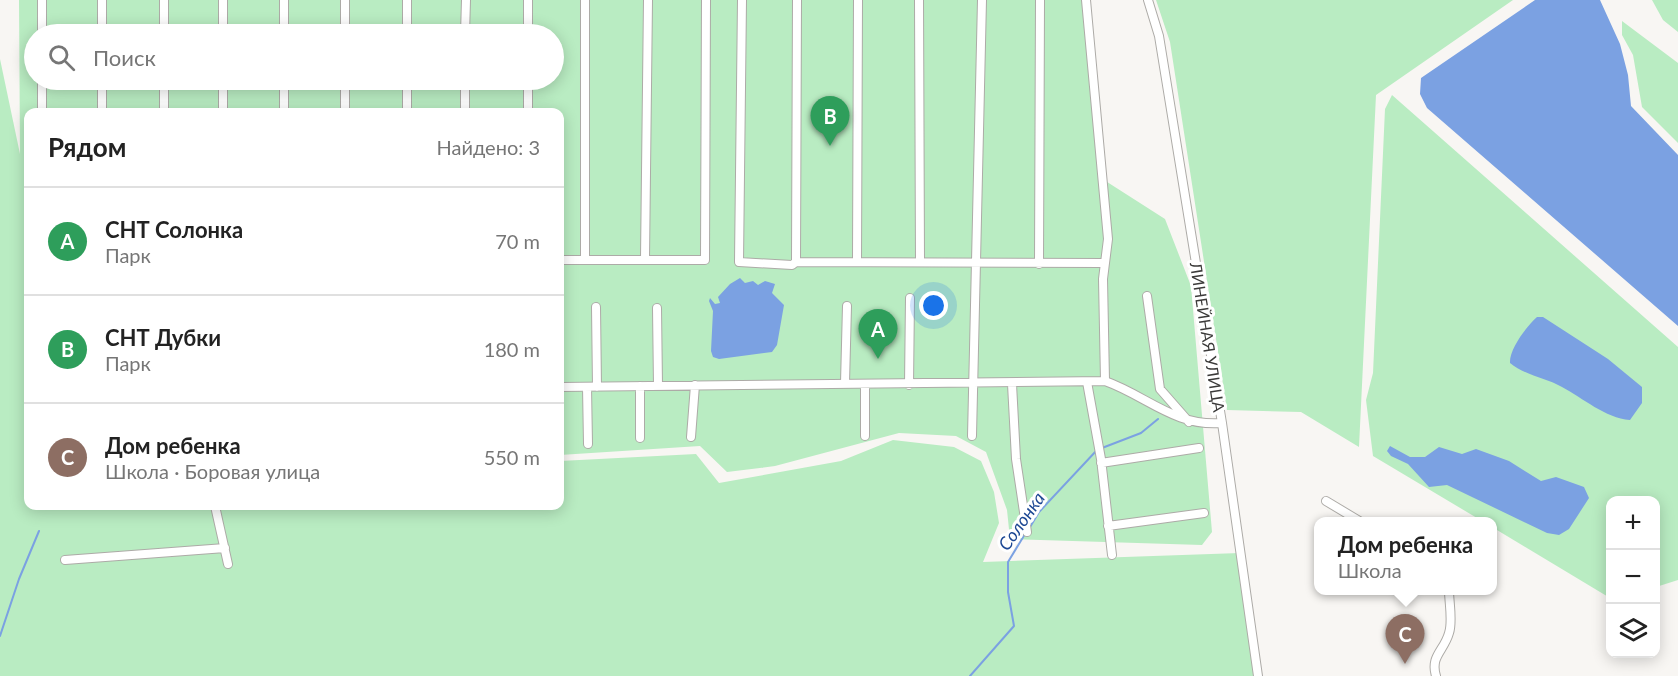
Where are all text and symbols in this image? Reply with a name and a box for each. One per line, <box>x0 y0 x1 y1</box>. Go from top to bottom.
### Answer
search box <box>24 24 564 90</box>
icon: search <box>45 41 78 74</box>
text: Поиск <box>93 44 156 71</box>
pin: B <box>810 96 850 146</box>
text: Рядом <box>48 131 126 163</box>
text: Найдено: 3 <box>437 135 540 159</box>
text: СНТ Солонка <box>105 216 243 243</box>
text: A <box>61 229 74 253</box>
text: 70 m <box>495 229 540 253</box>
text: Парк <box>105 243 151 267</box>
street label: ЛИНЕЙНАЯ УЛИЦА <box>1187 260 1229 413</box>
your location <box>919 291 948 320</box>
pin: A <box>858 310 898 359</box>
text: СНТ Дубки <box>105 324 221 351</box>
text: B <box>61 337 74 361</box>
text: 180 m <box>484 337 540 361</box>
text: Парк <box>105 351 151 375</box>
text: Дом ребенка <box>105 432 241 459</box>
text: C <box>61 445 74 469</box>
text: 550 m <box>484 445 540 469</box>
text: Школа · Боровая улица <box>105 459 320 483</box>
water label: Солонка <box>993 488 1049 554</box>
map controls <box>1606 496 1660 658</box>
button: + <box>1606 496 1660 550</box>
popup <box>1314 517 1497 595</box>
text: Дом ребенка <box>1338 531 1473 558</box>
button: − <box>1606 550 1660 604</box>
text: Школа <box>1338 558 1402 582</box>
button: layers <box>1606 604 1660 658</box>
pin: C <box>1386 614 1424 664</box>

